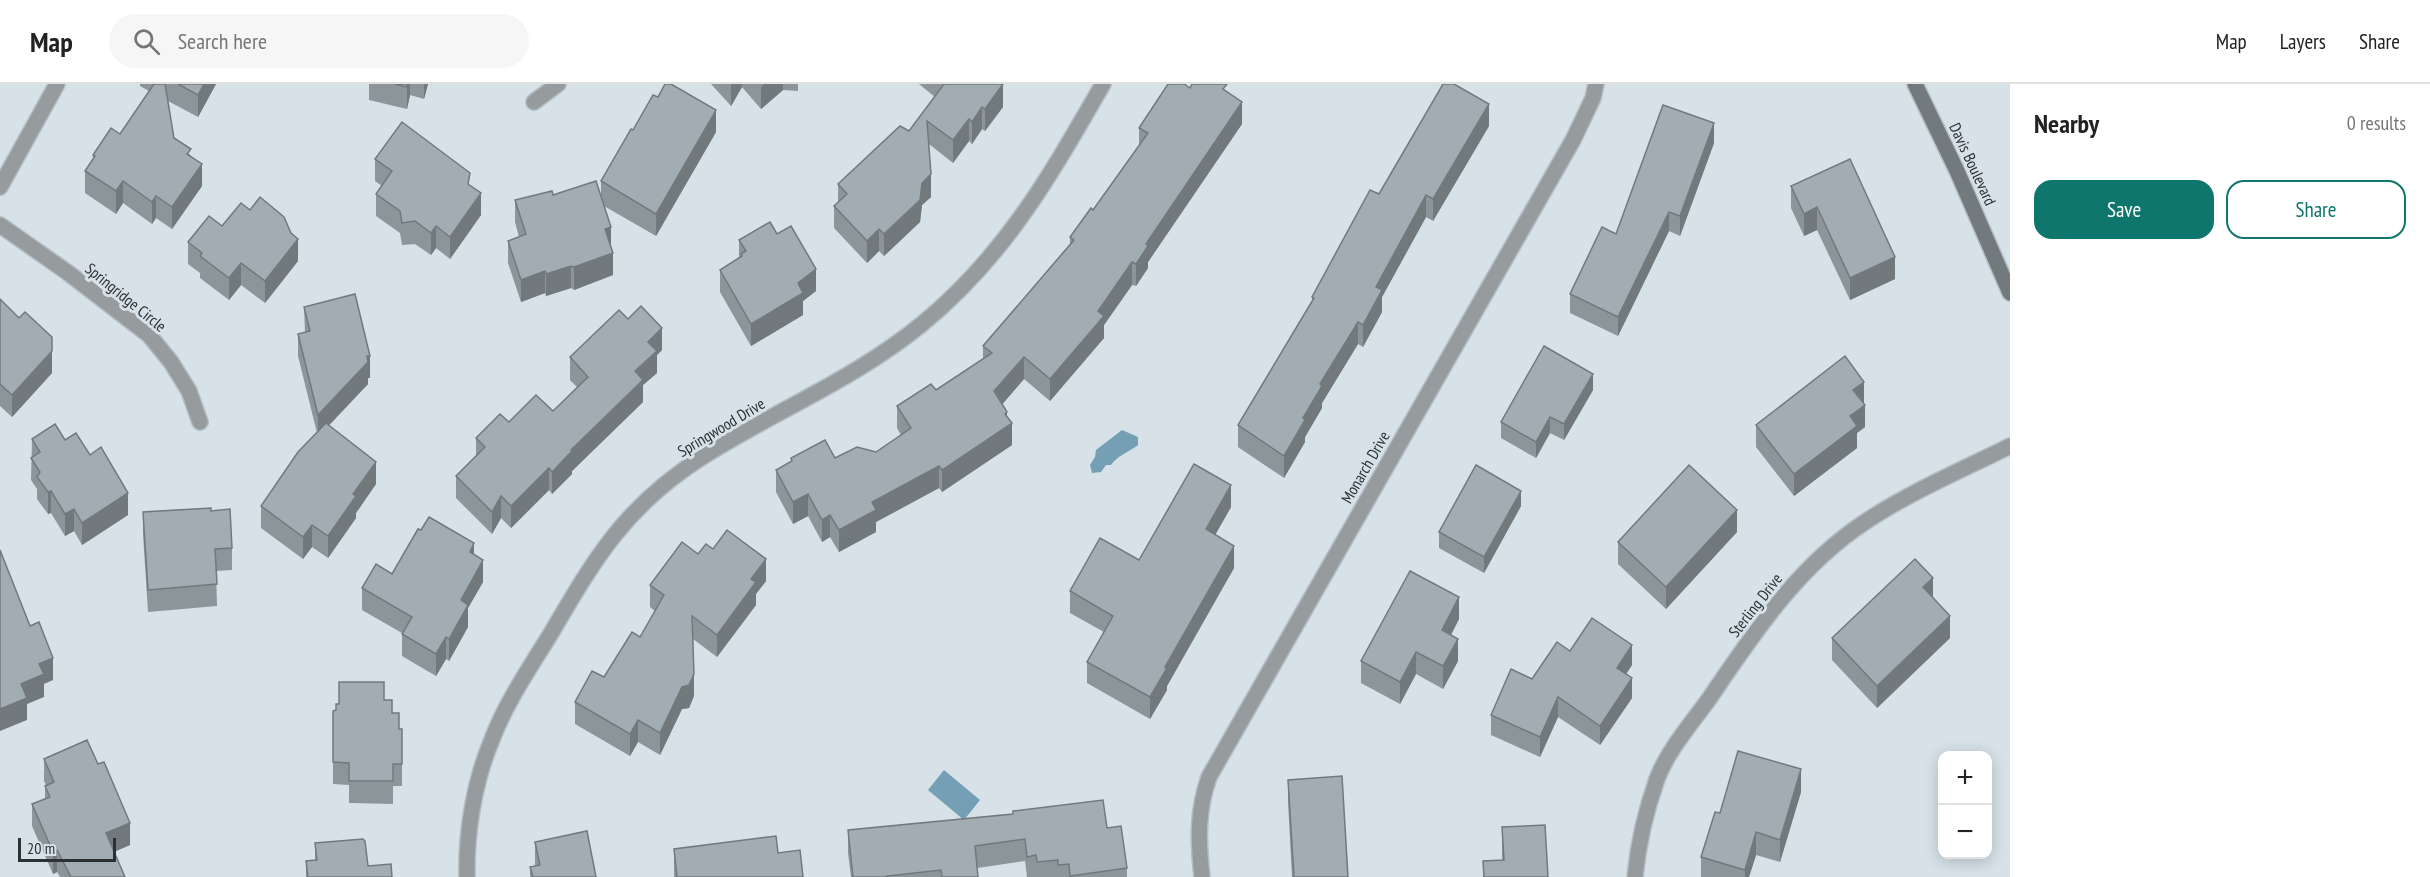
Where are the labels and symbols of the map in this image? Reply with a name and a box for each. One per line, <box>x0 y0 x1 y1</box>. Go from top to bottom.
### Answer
street label: Davis Boulevard <box>1945 120 2001 208</box>
street label: Springridge Circle <box>81 258 171 336</box>
street label: Springwood Drive <box>674 393 768 461</box>
street label: Monarch Drive <box>1336 427 1394 507</box>
street label: Sterling Drive <box>1724 569 1786 641</box>
scale bar <box>18 835 116 862</box>

